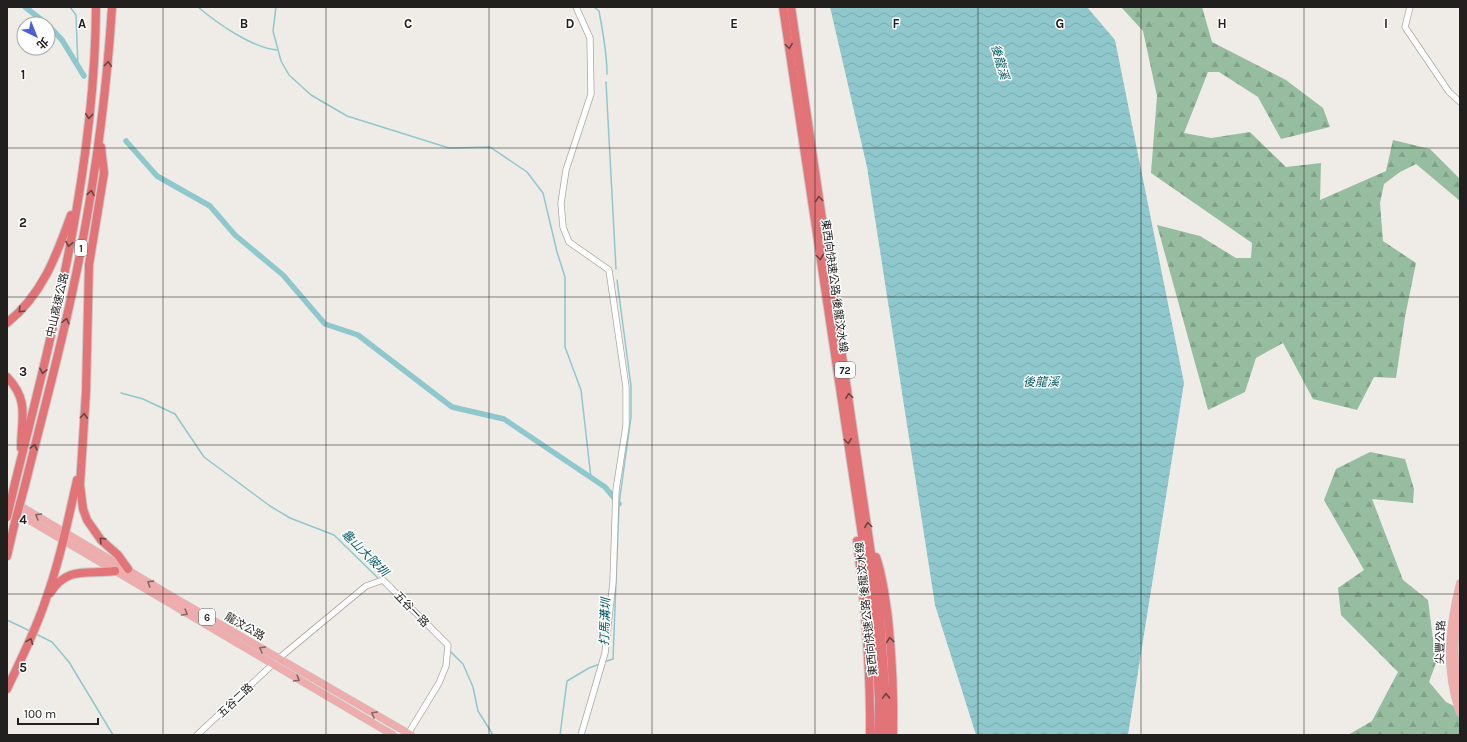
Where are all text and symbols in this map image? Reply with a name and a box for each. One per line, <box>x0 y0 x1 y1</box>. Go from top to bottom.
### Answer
north arrow <box>16 16 56 56</box>
text: A <box>78 16 86 31</box>
text: B <box>240 16 248 31</box>
text: C <box>404 16 412 31</box>
text: D <box>566 16 575 31</box>
text: E <box>730 16 738 31</box>
text: F <box>892 16 900 31</box>
text: G <box>1056 16 1064 31</box>
text: H <box>1217 16 1227 31</box>
text: I <box>1384 16 1388 31</box>
text: 北 <box>34 34 51 51</box>
one-way arrow <box>784 42 793 49</box>
water label: 後龍溪 <box>988 43 1012 83</box>
one-way arrow <box>104 61 113 67</box>
text: 1 <box>21 67 25 82</box>
one-way arrow <box>85 113 94 119</box>
one-way arrow <box>86 190 94 196</box>
one-way arrow <box>815 196 824 202</box>
text: 2 <box>19 215 27 230</box>
street label: 東西向快速公路 後龍汶水線 <box>819 219 850 354</box>
road number: 1 <box>75 240 87 256</box>
one-way arrow <box>66 241 74 247</box>
one-way arrow <box>815 254 824 260</box>
street label: 中山高速公路 <box>44 271 71 339</box>
one-way arrow <box>19 305 26 313</box>
one-way arrow <box>61 317 69 324</box>
road number: 72 <box>835 362 855 378</box>
text: 3 <box>19 364 27 379</box>
one-way arrow <box>39 368 47 374</box>
water label: 後龍溪 <box>1023 375 1061 389</box>
one-way arrow <box>845 393 854 400</box>
one-way arrow <box>80 413 89 419</box>
one-way arrow <box>843 438 851 444</box>
one-way arrow <box>30 444 38 450</box>
text: 4 <box>19 512 27 527</box>
one-way arrow <box>35 514 42 521</box>
one-way arrow <box>864 522 873 528</box>
water label: 龜山大陂圳 <box>339 527 393 581</box>
one-way arrow <box>99 537 107 545</box>
street label: 東西向快速公路 後龍汶水線 <box>853 541 880 677</box>
one-way arrow <box>147 580 154 587</box>
street label: 五谷一路 <box>392 589 432 630</box>
water label: 打馬溝圳 <box>597 596 613 646</box>
one-way arrow <box>181 608 188 615</box>
road number: 6 <box>199 609 215 625</box>
street label: 龍汶公路 <box>222 610 267 643</box>
street label: 尖豐公路 <box>1433 620 1448 664</box>
one-way arrow <box>25 637 33 644</box>
one-way arrow <box>886 637 895 643</box>
one-way arrow <box>259 646 266 654</box>
text: 5 <box>19 660 27 675</box>
one-way arrow <box>293 674 300 681</box>
street label: 五谷二路 <box>215 681 256 720</box>
one-way arrow <box>882 693 890 699</box>
scale bar <box>18 700 98 726</box>
text: 100 m <box>24 707 56 721</box>
one-way arrow <box>371 712 378 719</box>

